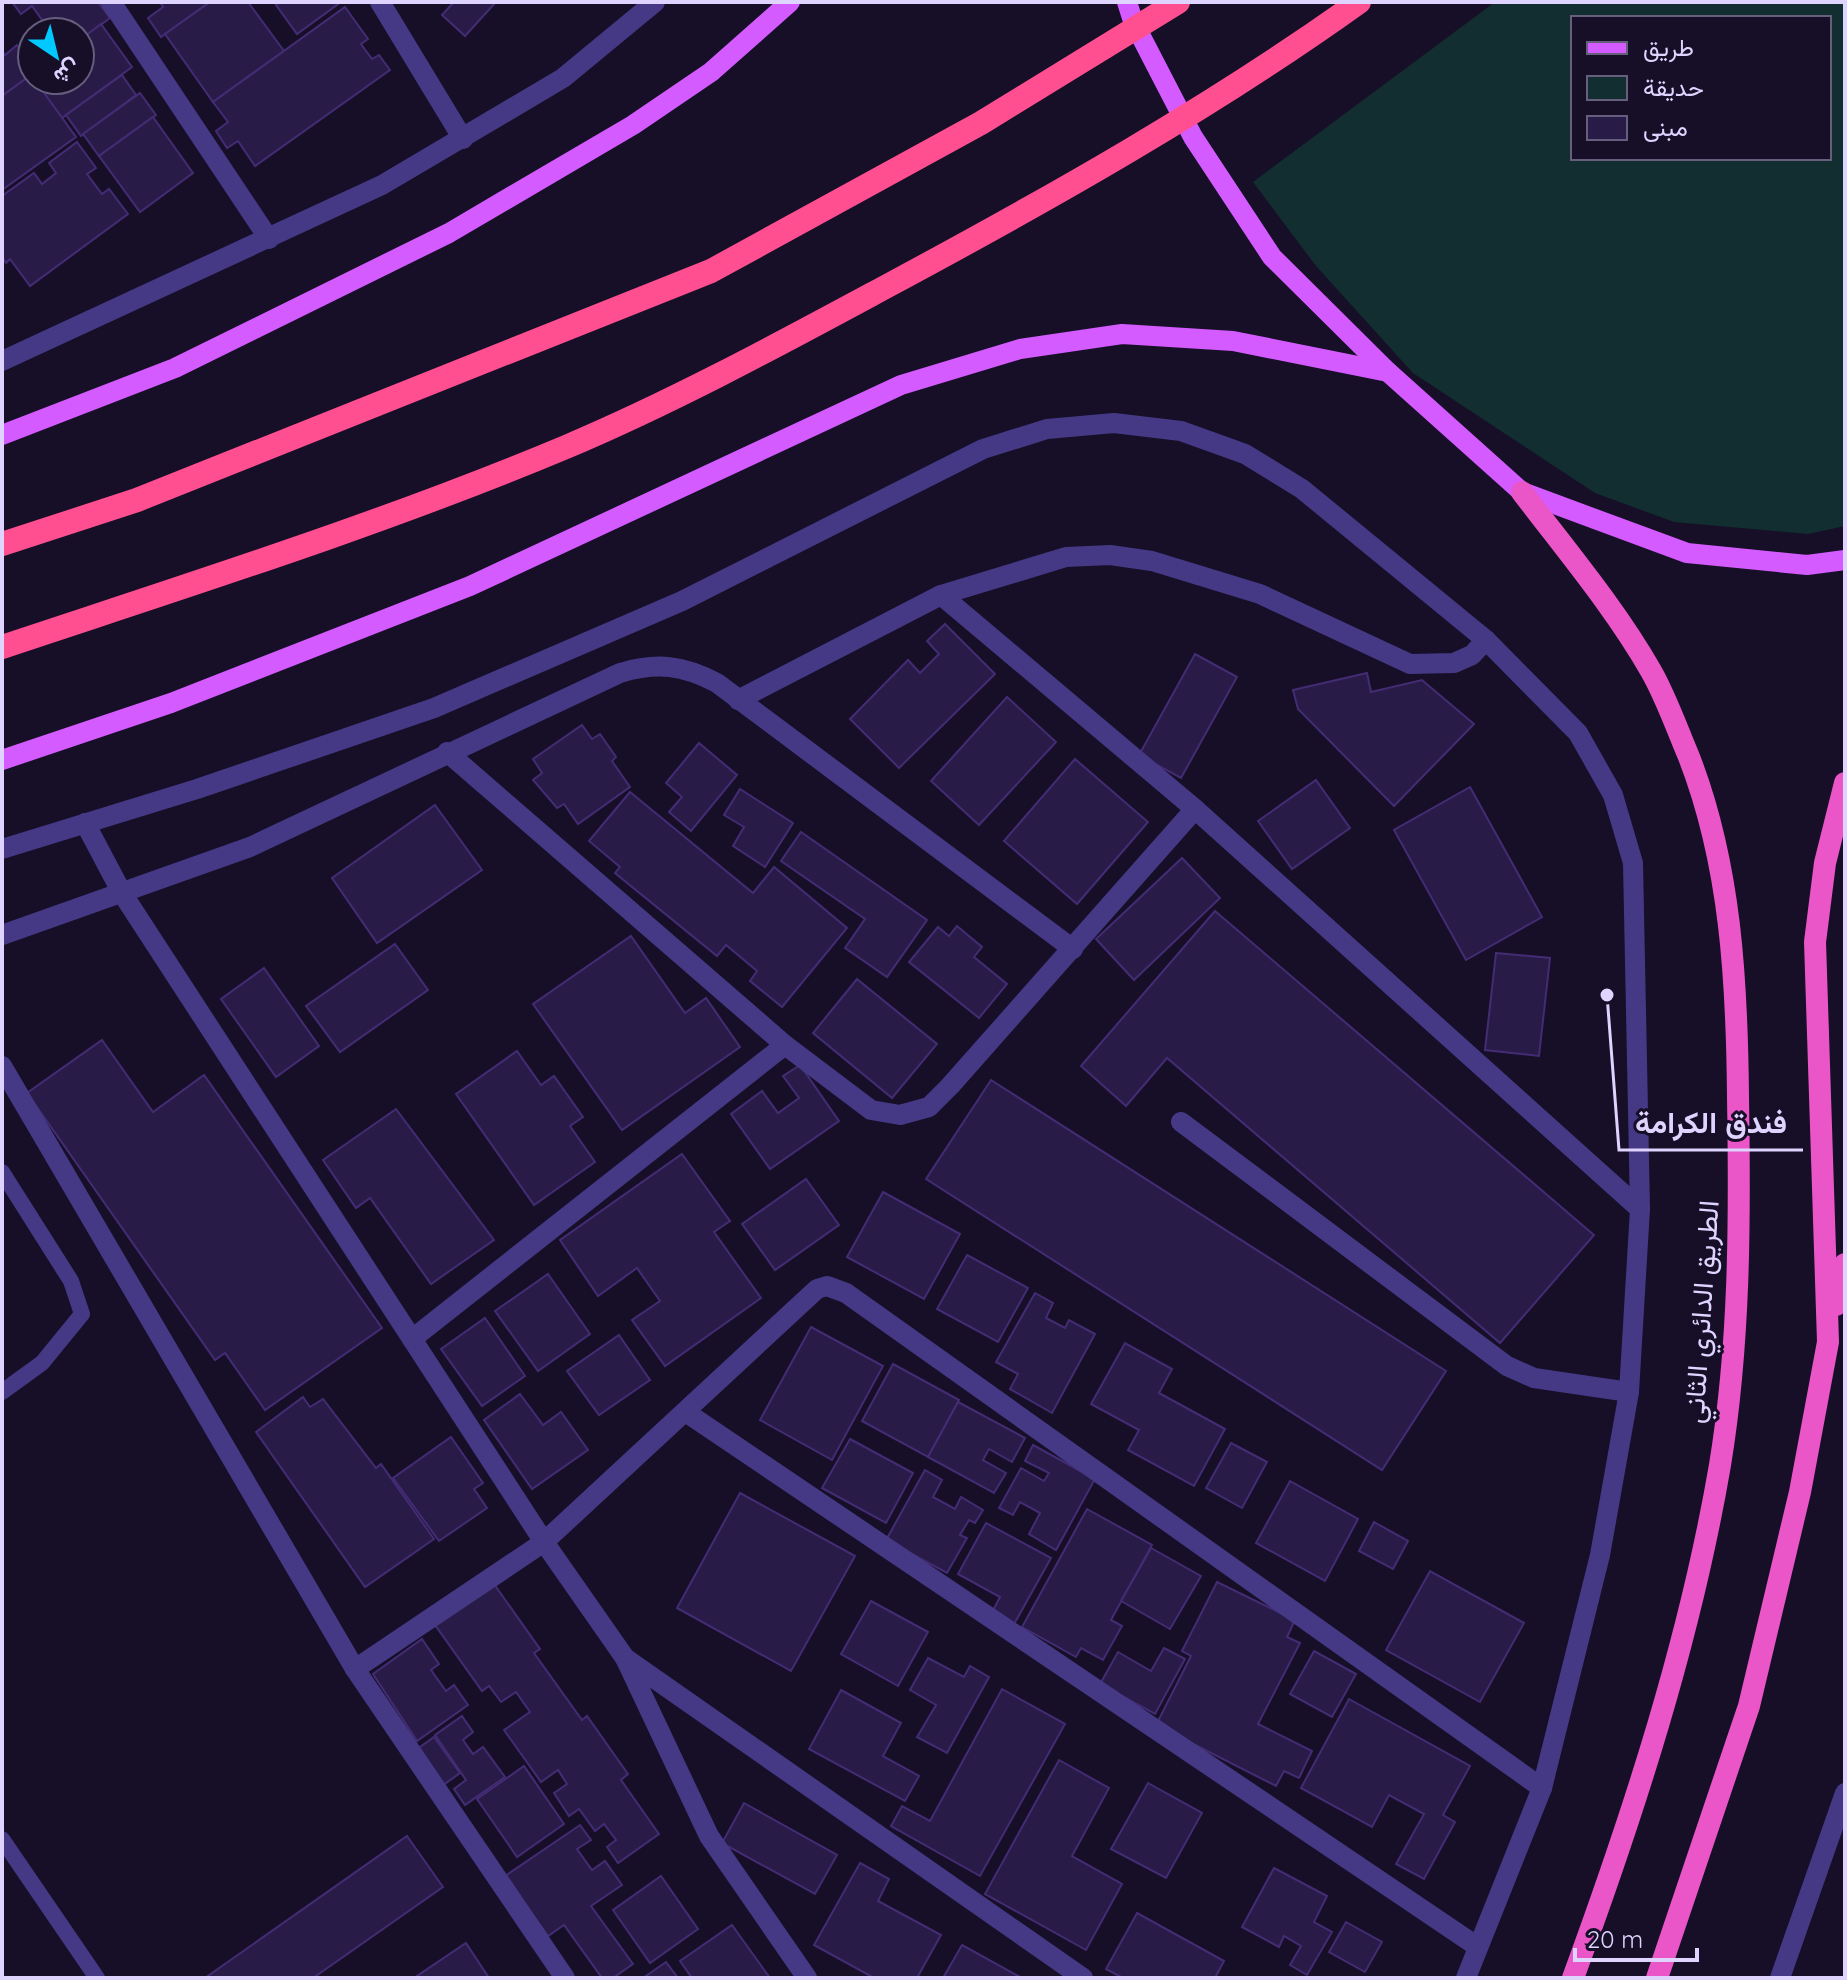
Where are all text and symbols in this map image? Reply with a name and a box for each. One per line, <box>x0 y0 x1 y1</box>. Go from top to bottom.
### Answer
north arrow <box>16 16 96 96</box>
legend <box>1571 16 1831 160</box>
text: طريق <box>1643 32 1694 63</box>
text: ش <box>49 53 86 91</box>
text: حديقة <box>1643 72 1704 102</box>
text: مبنى <box>1643 112 1688 142</box>
callout: فندق الكرامة <box>1619 1096 1803 1150</box>
text: فندق الكرامة <box>1635 1103 1787 1141</box>
street label: الطريق الدائري الثاني <box>1675 1199 1732 1425</box>
scale bar <box>1575 1912 1697 1962</box>
text: 20 m <box>1587 1924 1643 1954</box>

